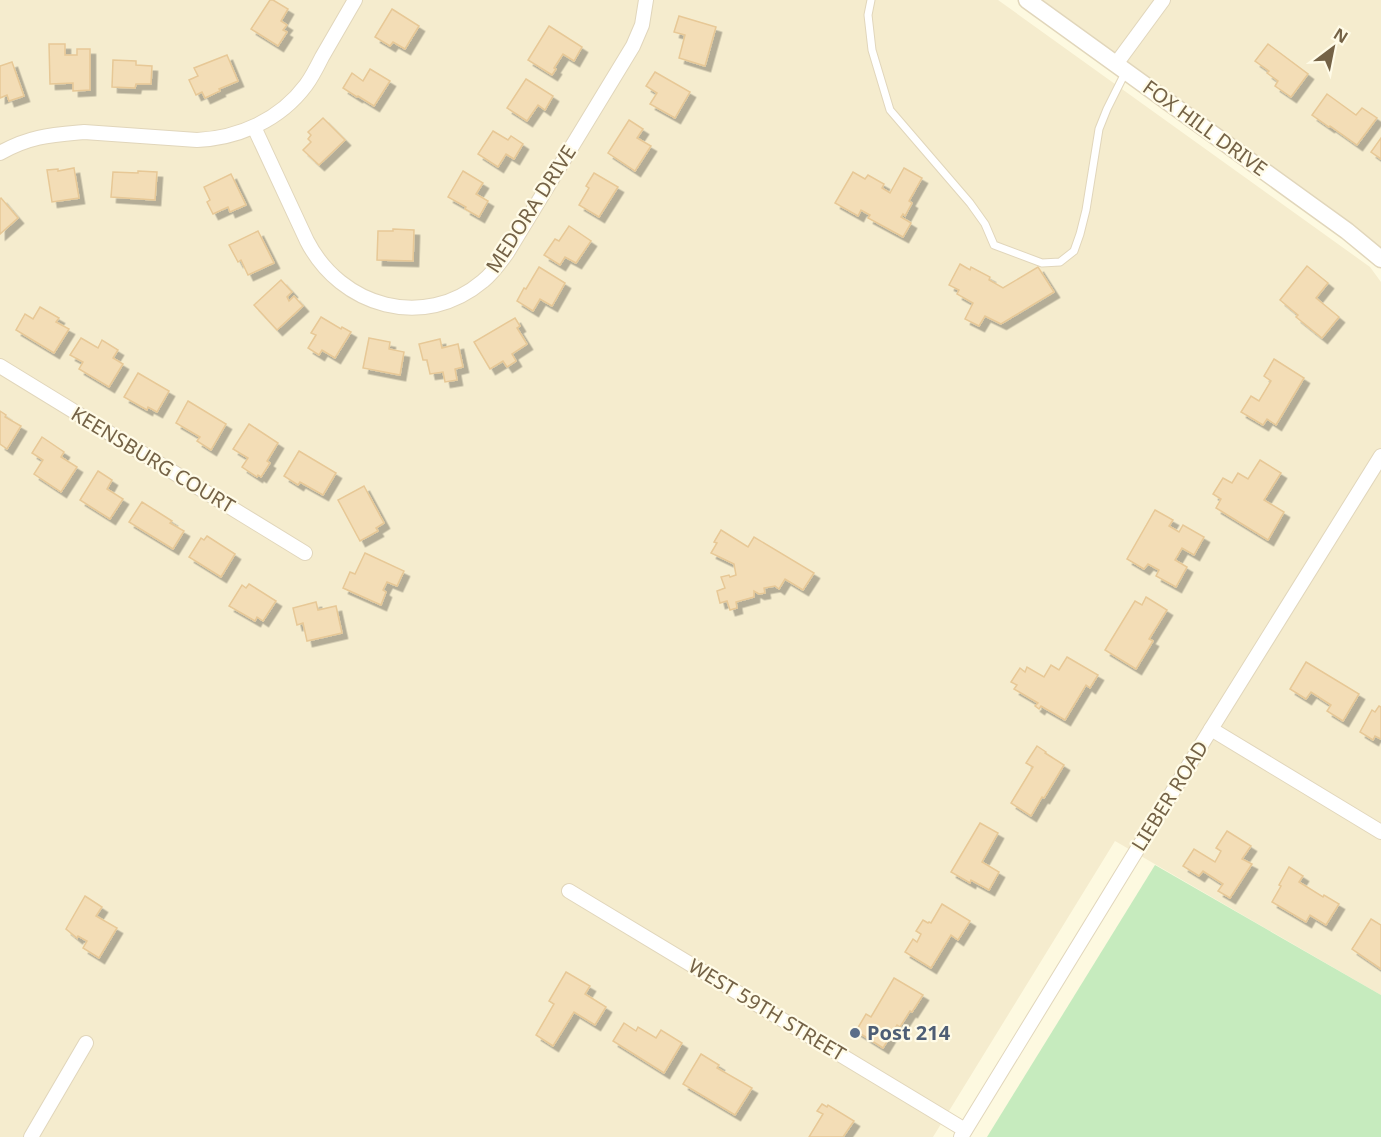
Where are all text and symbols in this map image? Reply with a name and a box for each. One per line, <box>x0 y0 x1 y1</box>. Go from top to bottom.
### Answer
north arrow <box>1303 18 1363 78</box>
text: N <box>1330 23 1352 48</box>
street label: FOX HILL DRIVE <box>1138 73 1273 182</box>
street label: MEDORA DRIVE <box>479 140 582 278</box>
street label: KEENSBURG COURT <box>66 400 240 519</box>
street label: LIEBER ROAD <box>1125 735 1214 856</box>
street label: WEST 59TH STREET <box>684 952 851 1067</box>
place label: Post 214 <box>867 1019 951 1046</box>
marker: Post 214 <box>848 1026 862 1040</box>

